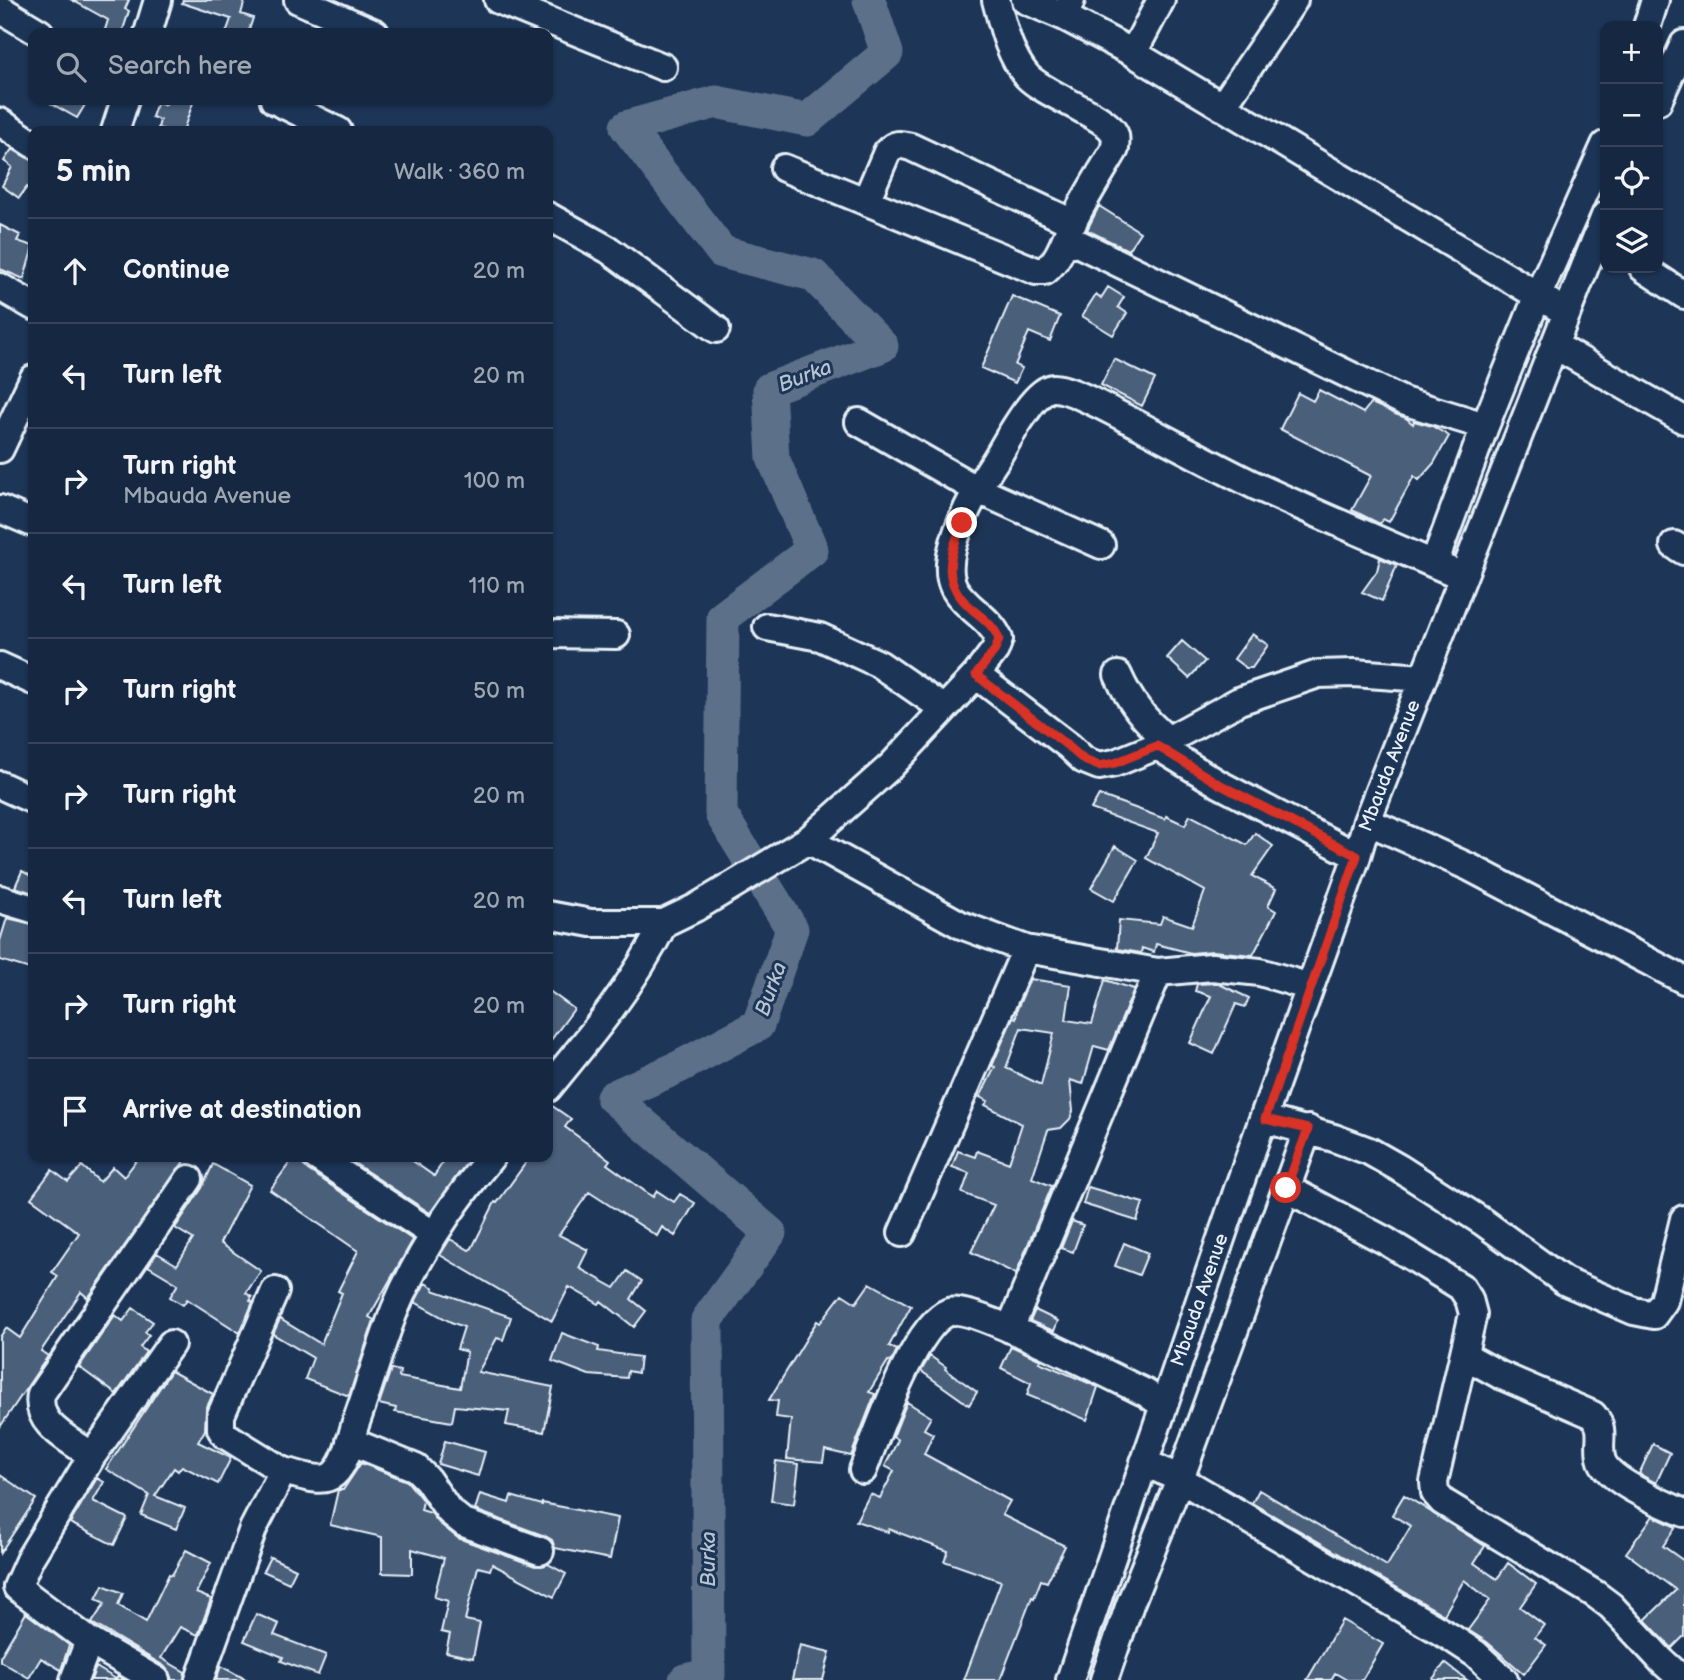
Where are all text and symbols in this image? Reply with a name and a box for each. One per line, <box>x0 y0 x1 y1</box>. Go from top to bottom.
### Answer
map controls <box>1600 21 1663 273</box>
button: + <box>1600 21 1663 84</box>
search box <box>28 28 553 105</box>
icon: search <box>52 48 90 86</box>
text: Search here <box>108 51 252 82</box>
button: − <box>1600 84 1663 147</box>
button: locate <box>1600 147 1663 210</box>
text: 5 min <box>56 154 131 190</box>
text: Walk · 360 m <box>394 158 525 186</box>
button: layers <box>1600 210 1663 273</box>
icon: ahead <box>56 252 94 290</box>
text: Continue <box>123 255 230 286</box>
text: 20 m <box>473 257 525 285</box>
water label: Burka <box>775 354 835 398</box>
icon: left <box>56 357 94 395</box>
text: Turn left <box>123 360 222 391</box>
text: 20 m <box>473 362 525 390</box>
text: Turn right <box>123 451 236 482</box>
icon: right <box>56 462 94 500</box>
text: 100 m <box>464 467 525 495</box>
text: Mbauda Avenue <box>123 482 291 510</box>
route end <box>946 507 977 538</box>
icon: left <box>56 567 94 605</box>
text: Turn left <box>123 570 222 601</box>
text: 110 m <box>468 572 525 600</box>
icon: right <box>56 672 94 710</box>
text: Turn right <box>123 675 236 706</box>
text: 50 m <box>473 677 525 705</box>
street label: Mbauda Avenue <box>1354 697 1426 835</box>
icon: right <box>56 777 94 815</box>
text: Turn right <box>123 780 236 811</box>
text: 20 m <box>473 782 525 810</box>
icon: left <box>56 882 94 920</box>
text: Turn left <box>123 885 222 916</box>
text: 20 m <box>473 887 525 915</box>
water label: Burka <box>750 959 792 1019</box>
icon: right <box>56 987 94 1025</box>
text: Turn right <box>123 990 236 1021</box>
text: 20 m <box>473 992 525 1020</box>
icon: arrive <box>56 1092 94 1130</box>
text: Arrive at destination <box>123 1095 362 1126</box>
route start <box>1270 1172 1301 1203</box>
street label: Mbauda Avenue <box>1167 1231 1233 1369</box>
water label: Burka <box>696 1531 721 1587</box>

